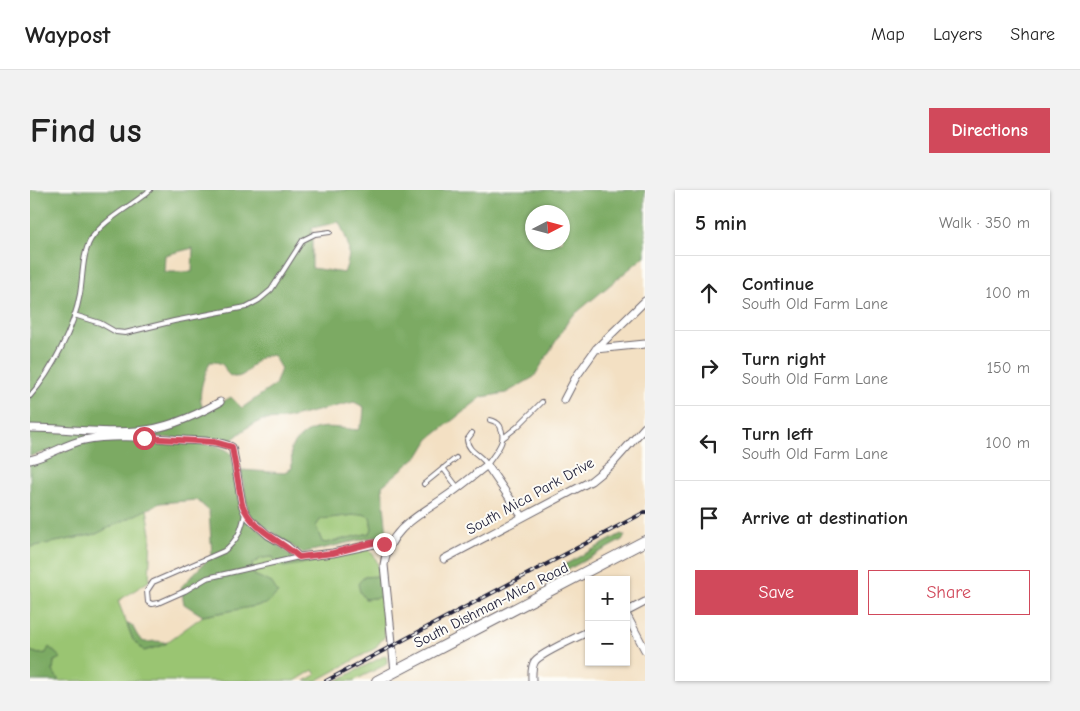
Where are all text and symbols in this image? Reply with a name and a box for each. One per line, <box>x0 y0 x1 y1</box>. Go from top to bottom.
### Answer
text: Waypost <box>25 21 110 49</box>
text: Map <box>871 24 905 45</box>
text: Layers <box>933 24 982 45</box>
text: Share <box>1010 24 1055 45</box>
button: Directions <box>929 108 1050 153</box>
text: Find us <box>30 110 142 151</box>
north arrow <box>525 205 570 250</box>
text: 5 min <box>695 211 747 235</box>
text: Walk · 350 m <box>939 214 1030 232</box>
text: Continue <box>742 273 814 295</box>
icon: ahead <box>695 279 723 307</box>
text: 100 m <box>986 284 1030 302</box>
text: South Old Farm Lane <box>742 295 888 313</box>
text: Turn right <box>742 348 826 370</box>
icon: right <box>695 354 723 382</box>
text: 150 m <box>987 359 1030 377</box>
text: South Old Farm Lane <box>742 370 888 388</box>
text: Turn left <box>742 423 813 445</box>
route start <box>133 427 156 450</box>
icon: left <box>695 429 723 457</box>
text: 100 m <box>986 434 1030 452</box>
text: South Old Farm Lane <box>742 445 888 463</box>
street label: South Mica Park Drive <box>463 453 597 539</box>
icon: arrive <box>695 504 723 532</box>
text: Arrive at destination <box>742 507 908 529</box>
route end <box>373 533 396 556</box>
street label: South Dishman-Mica Road <box>411 558 571 652</box>
button: Save <box>695 570 858 615</box>
button: Share <box>868 570 1030 615</box>
map controls <box>585 576 630 666</box>
button: + <box>585 576 630 621</box>
button: − <box>585 621 630 666</box>

